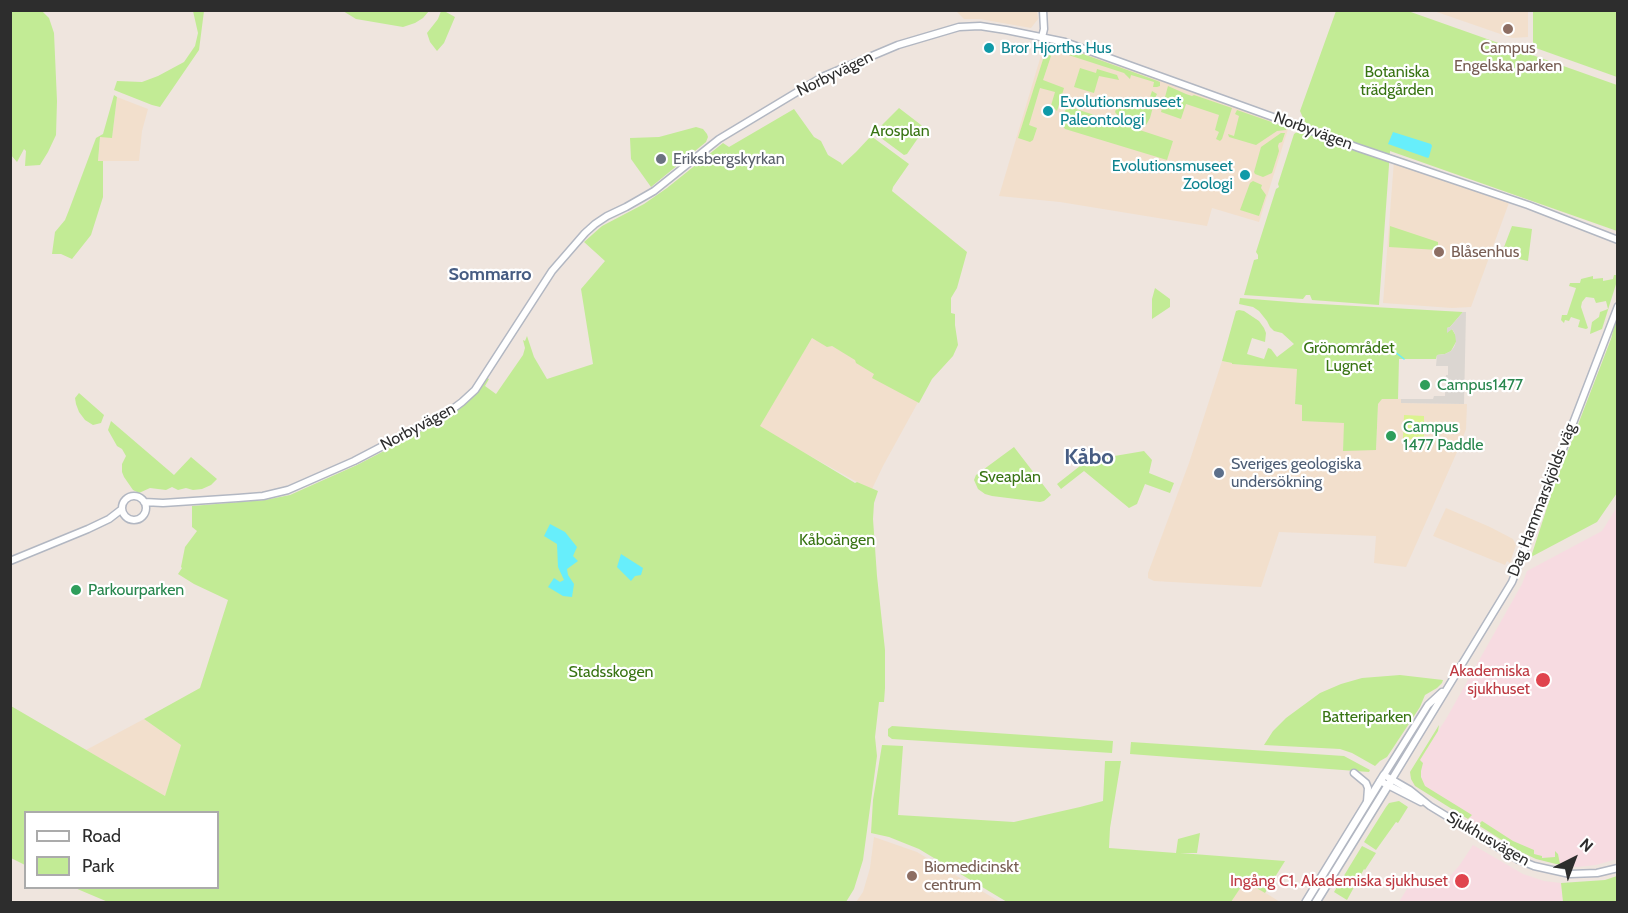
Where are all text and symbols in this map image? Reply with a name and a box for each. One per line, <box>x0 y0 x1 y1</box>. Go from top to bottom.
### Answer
marker: Campus Engelska parken <box>1501 22 1515 36</box>
place label: Bror Hjorths Hus <box>1001 38 1112 58</box>
place label: Campus Engelska parken <box>1454 38 1562 76</box>
marker: Bror Hjorths Hus <box>982 41 996 55</box>
street label: Norbyvägen <box>794 47 876 101</box>
park label: Botaniska trädgården <box>1360 62 1434 100</box>
place label: Evolutionsmuseet Paleontologi <box>1060 92 1181 130</box>
marker: Evolutionsmuseet Paleontologi <box>1041 104 1055 118</box>
street label: Norbyvägen <box>1271 108 1355 154</box>
park label: Arosplan <box>870 121 930 141</box>
place label: Eriksbergskyrkan <box>673 149 785 169</box>
marker: Eriksbergskyrkan <box>654 152 668 166</box>
place label: Evolutionsmuseet Zoologi <box>1112 156 1233 194</box>
marker: Evolutionsmuseet Zoologi <box>1238 168 1252 182</box>
place label: Blåsenhus <box>1451 242 1519 262</box>
marker: Blåsenhus <box>1432 245 1446 259</box>
district label: Sommarro <box>449 264 531 286</box>
park label: Grönområdet Lugnet <box>1303 338 1395 376</box>
place label: Campus1477 <box>1437 375 1523 395</box>
marker: Campus1477 <box>1418 378 1432 392</box>
street label: Norbyvägen <box>377 399 459 455</box>
place label: Campus 1477 Paddle <box>1403 417 1483 455</box>
street label: Dag Hammarskjölds väg <box>1504 421 1580 579</box>
marker: Campus 1477 Paddle <box>1384 429 1398 443</box>
district label: Kåbo <box>1064 445 1114 471</box>
place label: Sveriges geologiska undersökning <box>1231 454 1361 492</box>
marker: Sveriges geologiska undersökning <box>1212 466 1226 480</box>
park label: Sveaplan <box>979 467 1041 487</box>
park label: Kåboängen <box>799 530 875 550</box>
place label: Parkourparken <box>88 580 184 600</box>
marker: Parkourparken <box>69 583 83 597</box>
place label: Akademiska sjukhuset <box>1449 661 1530 699</box>
park label: Stadsskogen <box>568 662 654 682</box>
marker: Akademiska sjukhuset <box>1534 671 1552 689</box>
park label: Batteriparken <box>1322 707 1412 727</box>
street label: Sjukhusvägen <box>1443 808 1533 870</box>
legend <box>24 811 219 889</box>
text: Road <box>82 825 121 847</box>
north arrow <box>1544 829 1604 889</box>
text: N <box>1576 834 1597 856</box>
text: Park <box>82 855 114 877</box>
place label: Biomedicinskt centrum <box>924 857 1019 895</box>
marker: Biomedicinskt centrum <box>905 869 919 883</box>
place label: Ingång C1, Akademiska sjukhuset <box>1230 871 1448 891</box>
marker: Ingång C1, Akademiska sjukhuset <box>1453 872 1471 890</box>

